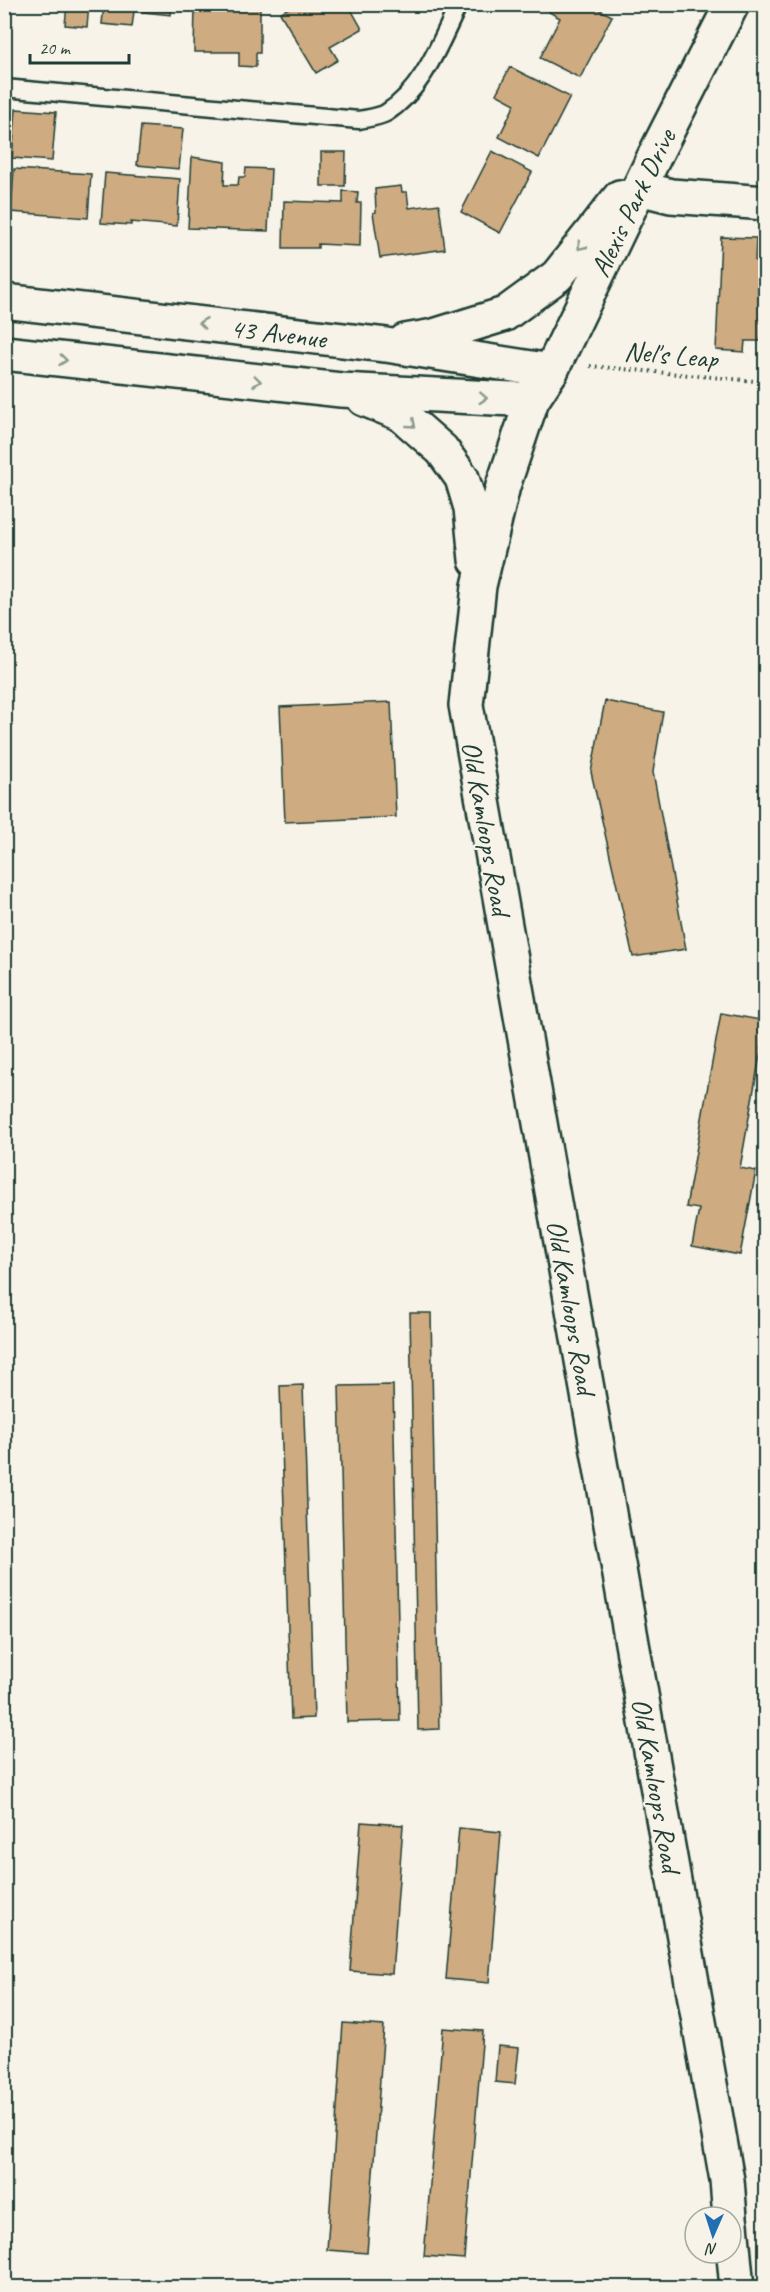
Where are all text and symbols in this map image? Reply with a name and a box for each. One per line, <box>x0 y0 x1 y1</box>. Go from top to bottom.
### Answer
scale bar <box>30 27 129 65</box>
text: 20 m <box>39 37 72 59</box>
street label: Alexis Park Drive <box>582 121 684 282</box>
one-way arrow <box>577 239 588 250</box>
street label: 43 Avenue <box>228 310 330 356</box>
one-way arrow <box>199 317 208 329</box>
street label: Nel's Leap <box>623 333 721 376</box>
one-way arrow <box>58 353 67 366</box>
one-way arrow <box>252 374 261 387</box>
one-way arrow <box>479 391 488 404</box>
one-way arrow <box>405 417 416 428</box>
street label: Old Kamloops Road <box>454 738 520 922</box>
street label: Old Kamloops Road <box>539 1217 605 1401</box>
street label: Old Kamloops Road <box>624 1695 690 1879</box>
north arrow <box>683 2205 743 2265</box>
text: N <box>704 2239 718 2259</box>

